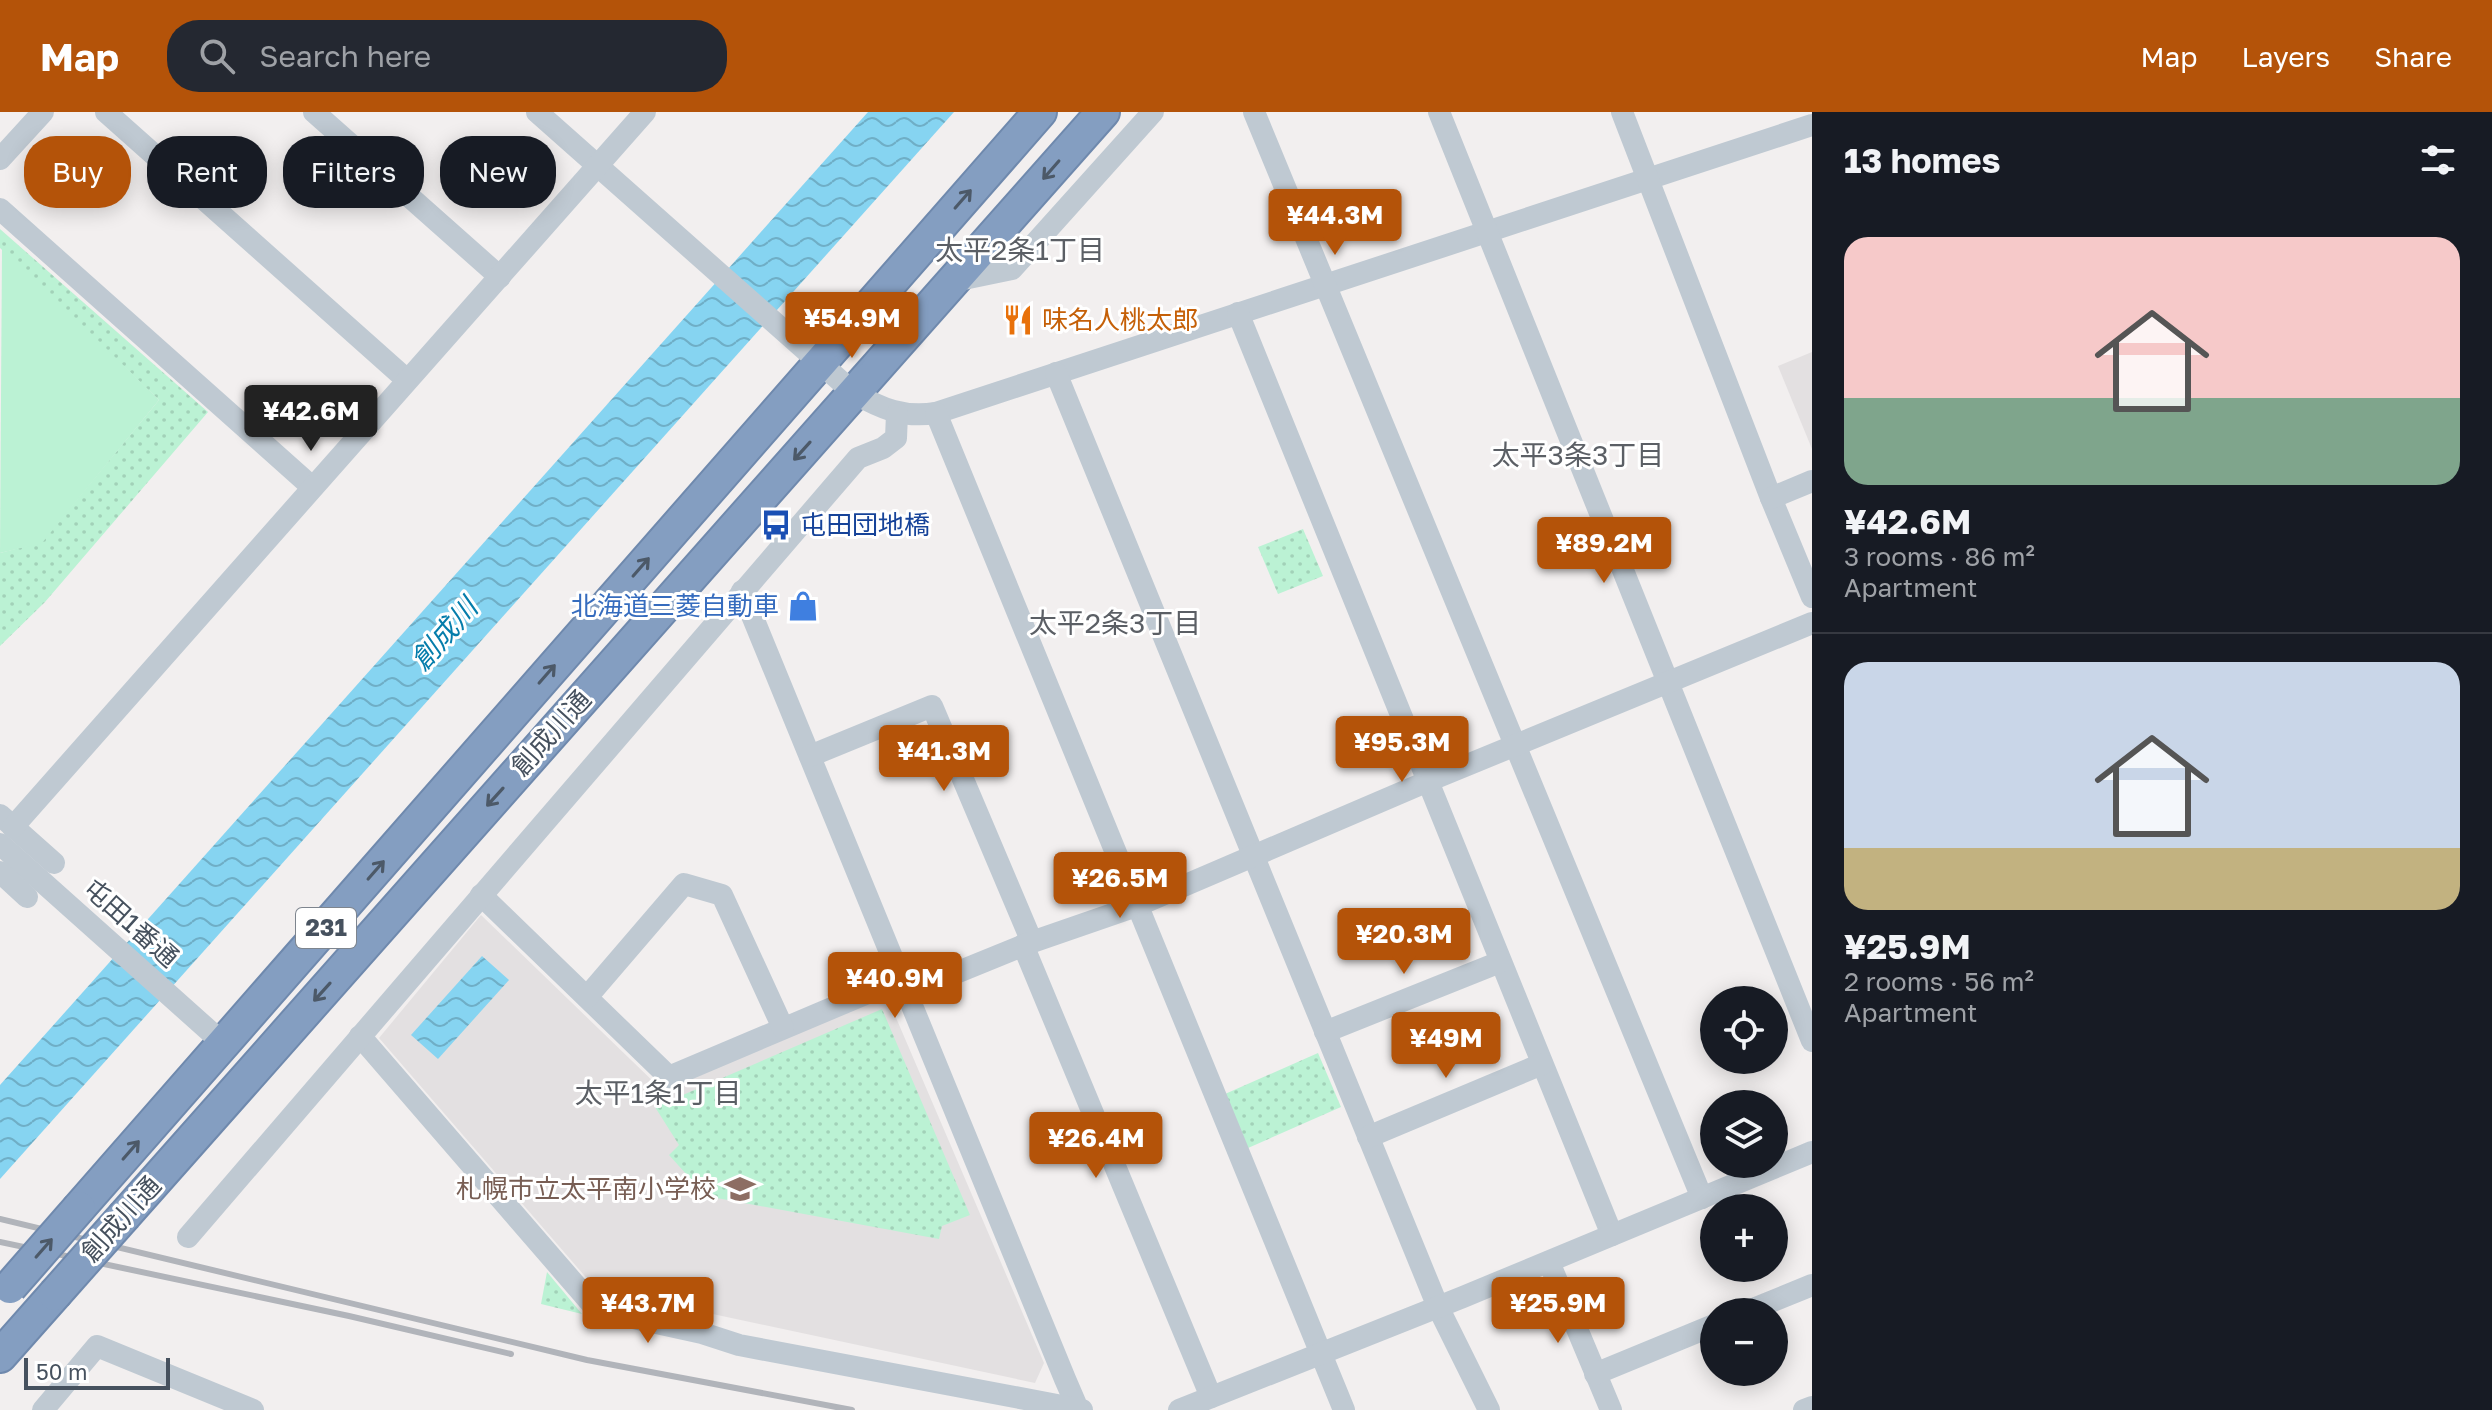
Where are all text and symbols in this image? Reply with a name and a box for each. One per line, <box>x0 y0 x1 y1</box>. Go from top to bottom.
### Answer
search box <box>167 20 727 92</box>
text: Map <box>40 34 119 79</box>
icon: search <box>195 34 239 78</box>
text: Search here <box>259 38 431 74</box>
text: Map <box>2140 40 2198 73</box>
text: Layers <box>2242 40 2330 73</box>
text: Share <box>2374 40 2452 73</box>
chip: Buy <box>24 136 131 208</box>
chip: Rent <box>147 136 267 208</box>
chip: Filters <box>283 136 424 208</box>
chip: New <box>440 136 556 208</box>
icon: filters <box>2416 138 2460 182</box>
text: 13 homes <box>1844 140 2001 180</box>
one-way arrow <box>1043 160 1061 180</box>
one-way arrow <box>954 189 972 209</box>
pin: ¥44.3M <box>1270 189 1400 257</box>
text: ¥44.3M <box>1287 199 1383 230</box>
district label: 太平2条1丁目 <box>935 233 1105 266</box>
icon: home <box>2080 289 2224 433</box>
pin: ¥54.9M <box>787 292 917 360</box>
text: ¥54.9M <box>803 302 901 333</box>
restaurant icon: 味名人桃太郎 <box>1001 303 1035 337</box>
place label: 味名人桃太郎 <box>1042 304 1198 335</box>
pin: ¥42.6M <box>246 385 376 453</box>
text: ¥42.6M <box>262 395 360 426</box>
district label: 太平3条3丁目 <box>1492 438 1664 471</box>
one-way arrow <box>794 440 812 460</box>
text: ¥42.6M <box>1844 501 1971 541</box>
bus stop icon: 屯田団地橋 <box>759 508 793 542</box>
place label: 屯田団地橋 <box>800 509 930 540</box>
pin: ¥89.2M <box>1539 517 1669 585</box>
text: ¥89.2M <box>1555 527 1653 558</box>
text: 3 rooms · 86 m² <box>1844 541 2035 572</box>
one-way arrow <box>632 557 650 578</box>
text: Apartment <box>1844 572 1977 603</box>
water label: 創成川 <box>404 589 486 676</box>
shop icon: 北海道三菱自動車 <box>786 589 820 623</box>
place label: 北海道三菱自動車 <box>571 590 779 621</box>
district label: 太平2条3丁目 <box>1029 606 1201 639</box>
one-way arrow <box>538 665 556 685</box>
street label: 創成川通 <box>504 684 597 782</box>
icon: home <box>2080 714 2224 858</box>
pin: ¥95.3M <box>1337 716 1467 784</box>
pin: ¥41.3M <box>879 725 1009 793</box>
text: ¥95.3M <box>1354 726 1450 757</box>
text: ¥41.3M <box>897 735 991 766</box>
one-way arrow <box>486 787 504 807</box>
pin: ¥26.5M <box>1055 852 1185 920</box>
one-way arrow <box>367 861 385 881</box>
text: ¥26.5M <box>1072 862 1168 893</box>
street label: 屯田1番通 <box>78 872 185 973</box>
road number: 231 <box>296 908 356 948</box>
pin: ¥20.3M <box>1339 908 1469 976</box>
text: ¥20.3M <box>1355 918 1453 949</box>
text: ¥25.9M <box>1844 926 1971 966</box>
pin: ¥40.9M <box>830 952 960 1020</box>
text: ¥40.9M <box>846 962 944 993</box>
text: 2 rooms · 56 m² <box>1844 966 2034 997</box>
one-way arrow <box>314 981 332 1001</box>
map controls <box>1700 986 1788 1386</box>
button: locate <box>1700 986 1788 1074</box>
text: Apartment <box>1844 997 1977 1028</box>
pin: ¥49M <box>1399 1012 1493 1080</box>
text: ¥49M <box>1409 1022 1483 1053</box>
district label: 太平1条1丁目 <box>574 1076 742 1109</box>
button: layers <box>1700 1090 1788 1178</box>
pin: ¥26.4M <box>1031 1112 1161 1180</box>
text: ¥26.4M <box>1047 1122 1145 1153</box>
one-way arrow <box>121 1140 139 1160</box>
street label: 創成川通 <box>74 1170 167 1268</box>
school or university icon: 札幌市立太平南小学校 <box>723 1172 757 1206</box>
place label: 札幌市立太平南小学校 <box>456 1173 716 1204</box>
button: + <box>1700 1194 1788 1282</box>
one-way arrow <box>35 1238 53 1258</box>
pin: ¥43.7M <box>583 1277 713 1345</box>
pin: ¥25.9M <box>1493 1277 1623 1345</box>
text: ¥43.7M <box>601 1287 695 1318</box>
text: ¥25.9M <box>1510 1287 1606 1318</box>
button: − <box>1700 1298 1788 1386</box>
scale bar <box>24 1354 170 1390</box>
text: 50 m <box>36 1358 87 1385</box>

